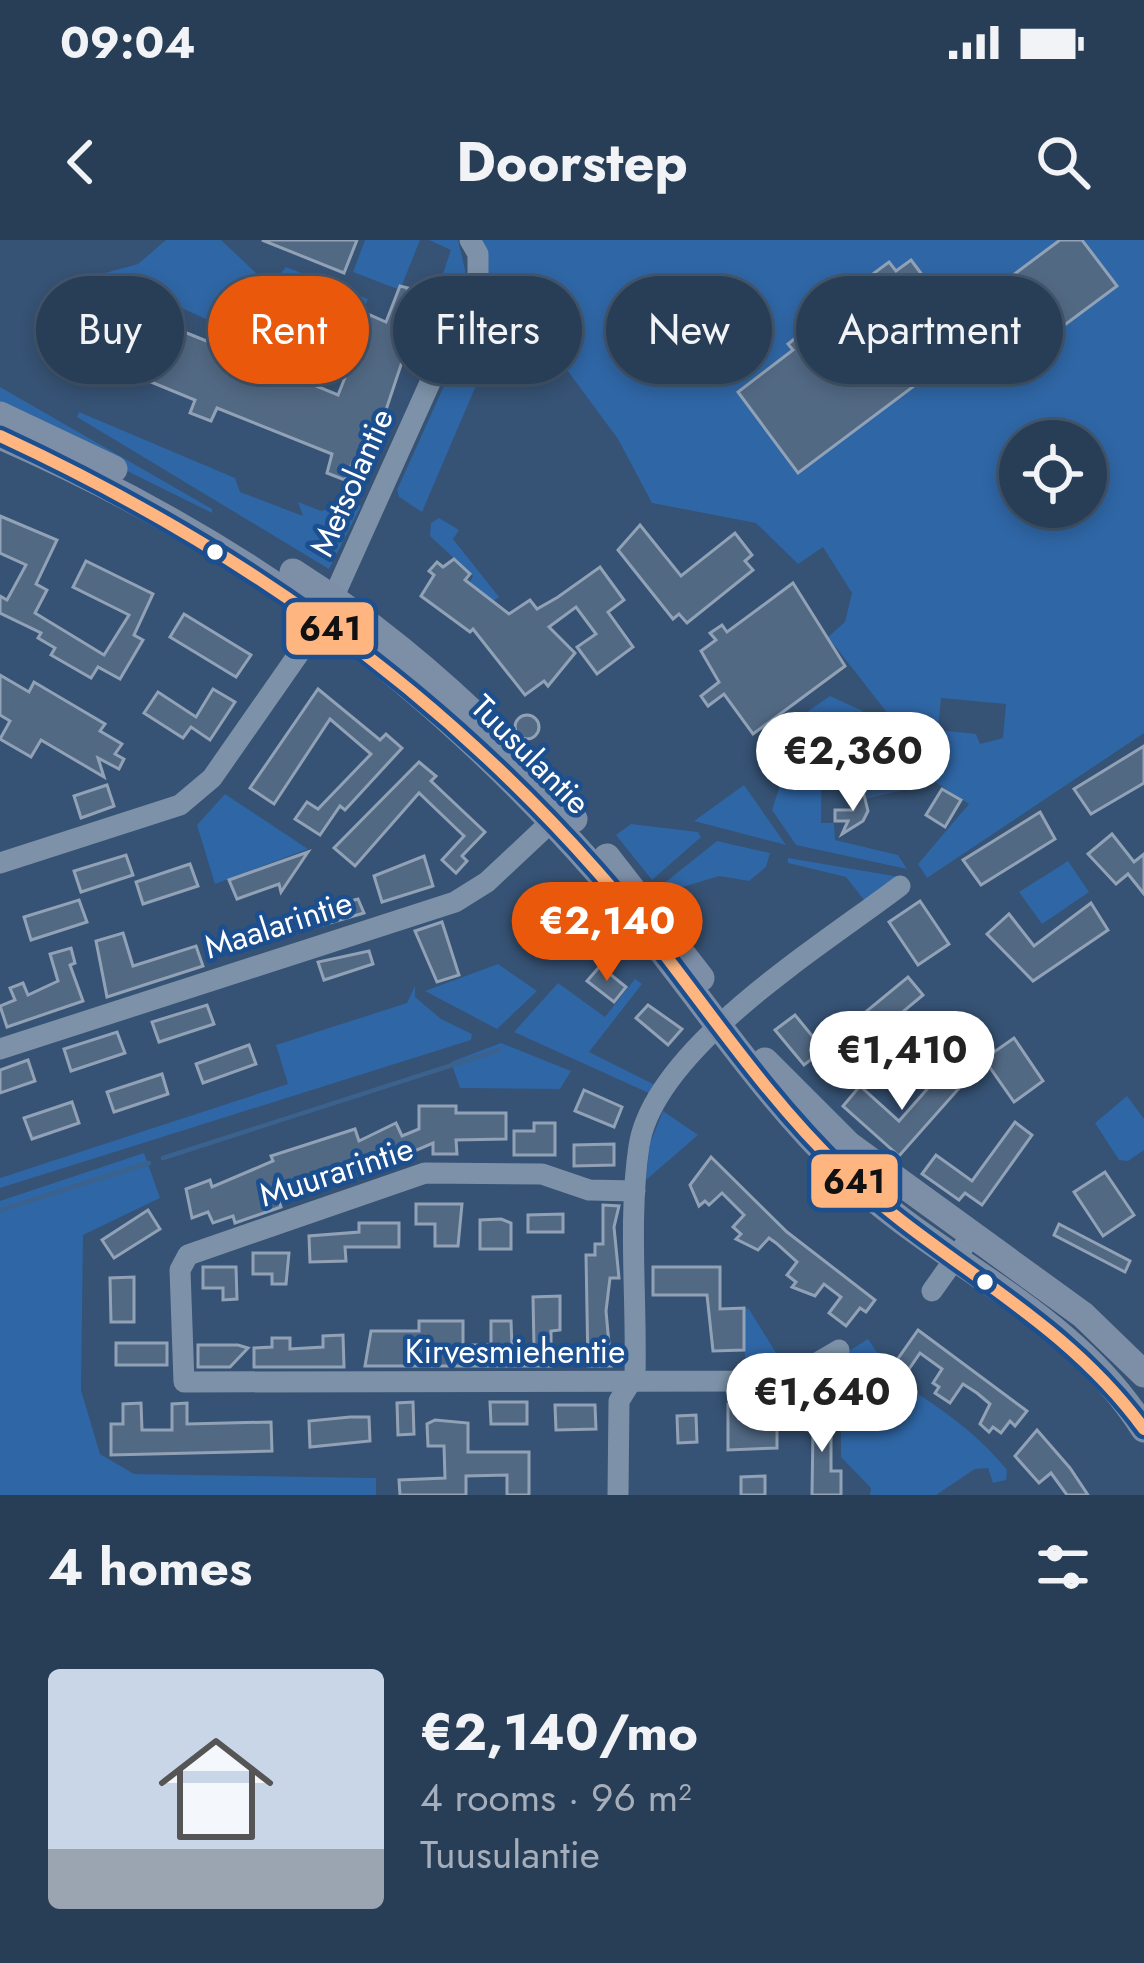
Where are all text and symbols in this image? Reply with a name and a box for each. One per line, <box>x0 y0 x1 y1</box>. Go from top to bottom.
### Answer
text: 09:04 <box>60 10 196 75</box>
text: Doorstep <box>456 123 688 201</box>
icon: back <box>48 129 114 195</box>
icon: search <box>1030 129 1096 195</box>
chip: Buy <box>36 276 184 384</box>
chip: Rent <box>208 276 369 384</box>
chip: Filters <box>393 276 582 384</box>
chip: New <box>606 276 772 384</box>
chip: Apartment <box>796 276 1063 384</box>
street label: Metsolantie <box>298 401 405 564</box>
map controls <box>999 420 1107 528</box>
button: locate <box>999 420 1107 528</box>
unlabelled marker <box>204 541 226 563</box>
line badge: 641 <box>284 600 376 657</box>
text: 641 <box>299 605 361 652</box>
street label: Tuusulantie <box>460 684 601 825</box>
pin: €2,360 <box>755 712 951 814</box>
text: €2,360 <box>783 722 923 779</box>
street label: Maalarintie <box>198 879 358 970</box>
pin: €2,140 <box>509 882 705 984</box>
text: €2,140 <box>539 892 675 949</box>
pin: €1,410 <box>804 1011 1000 1113</box>
text: €1,410 <box>837 1021 967 1078</box>
street label: Muurarintie <box>253 1125 419 1218</box>
line badge: 641 <box>809 1152 900 1210</box>
text: 641 <box>823 1158 885 1205</box>
unlabelled marker <box>974 1271 996 1293</box>
street label: Kirvesmiehentie <box>405 1328 625 1375</box>
pin: €1,640 <box>724 1353 920 1455</box>
text: €1,640 <box>753 1363 891 1420</box>
text: 4 homes <box>48 1530 252 1604</box>
icon: filters <box>1030 1534 1096 1600</box>
text: €2,140/mo <box>420 1695 698 1769</box>
icon: home <box>144 1717 288 1861</box>
text: 4 rooms · 96 m² <box>420 1769 692 1826</box>
text: Tuusulantie <box>420 1826 600 1883</box>

